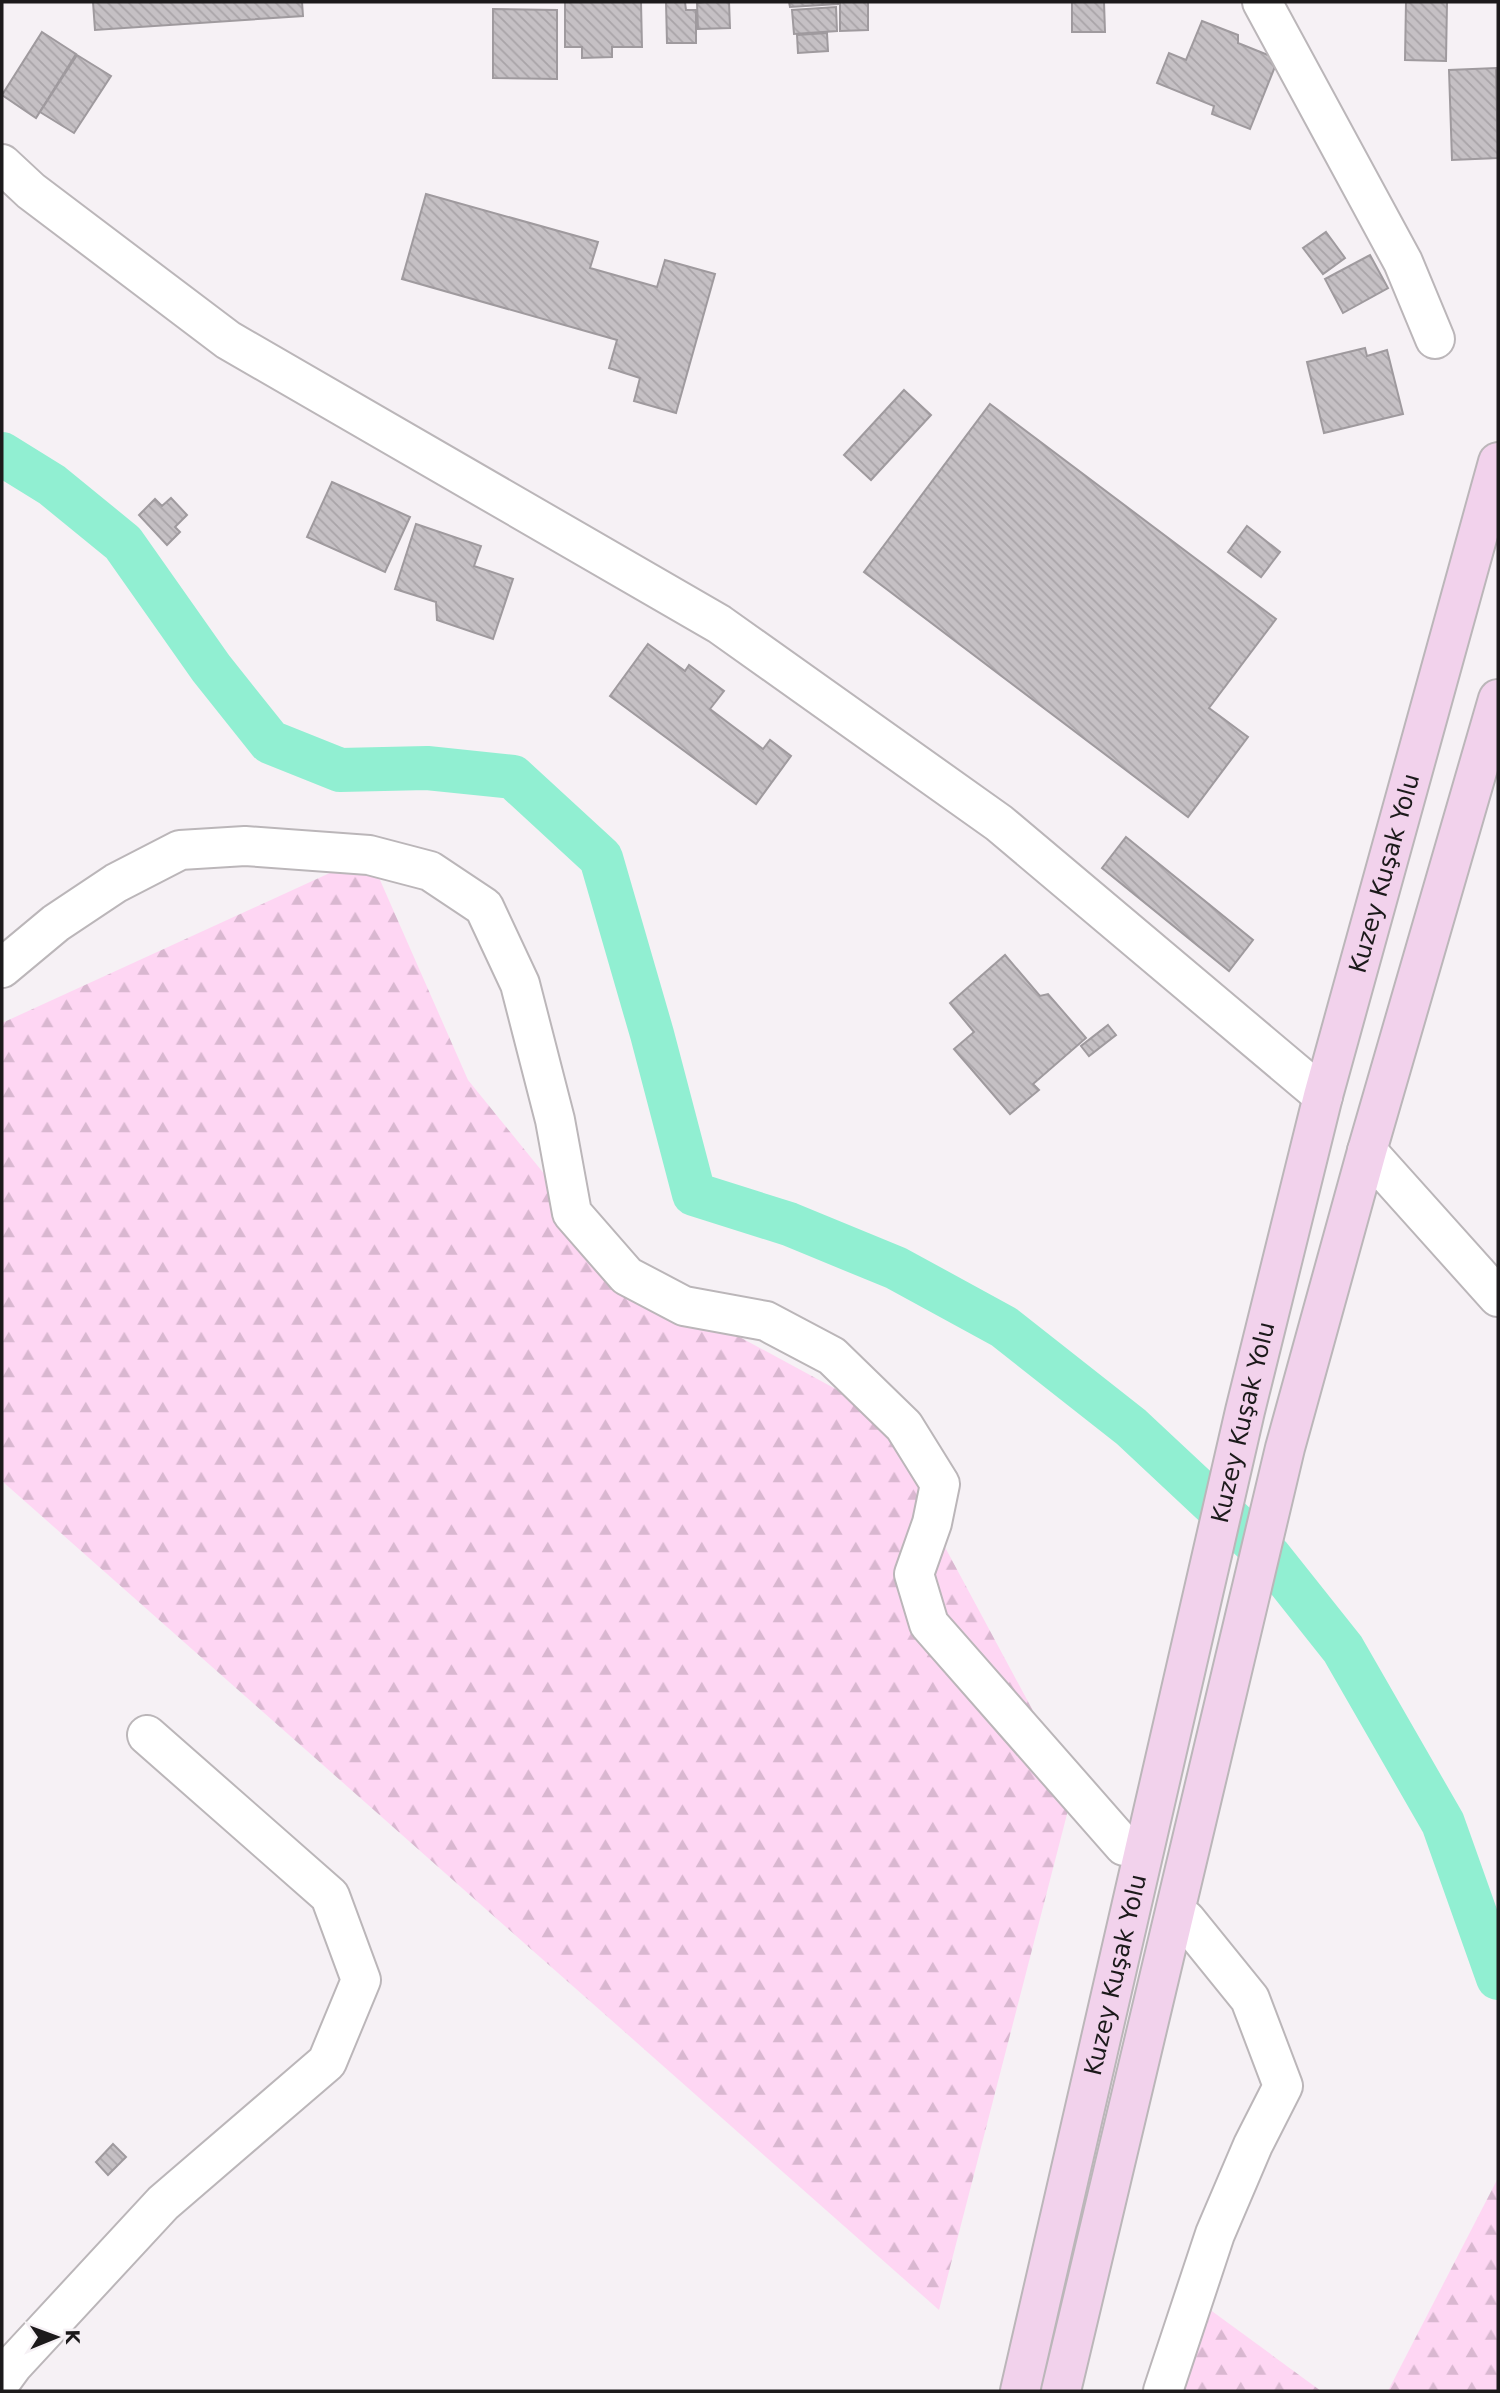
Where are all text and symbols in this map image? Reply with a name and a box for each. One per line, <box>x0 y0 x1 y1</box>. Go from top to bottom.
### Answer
street label: Kuzey Kuşak Yolu <box>1344 771 1425 976</box>
street label: Kuzey Kuşak Yolu <box>1206 1319 1281 1526</box>
street label: Kuzey Kuşak Yolu <box>1079 1872 1152 2078</box>
north arrow <box>21 2302 91 2372</box>
text: K <box>62 2329 84 2346</box>

